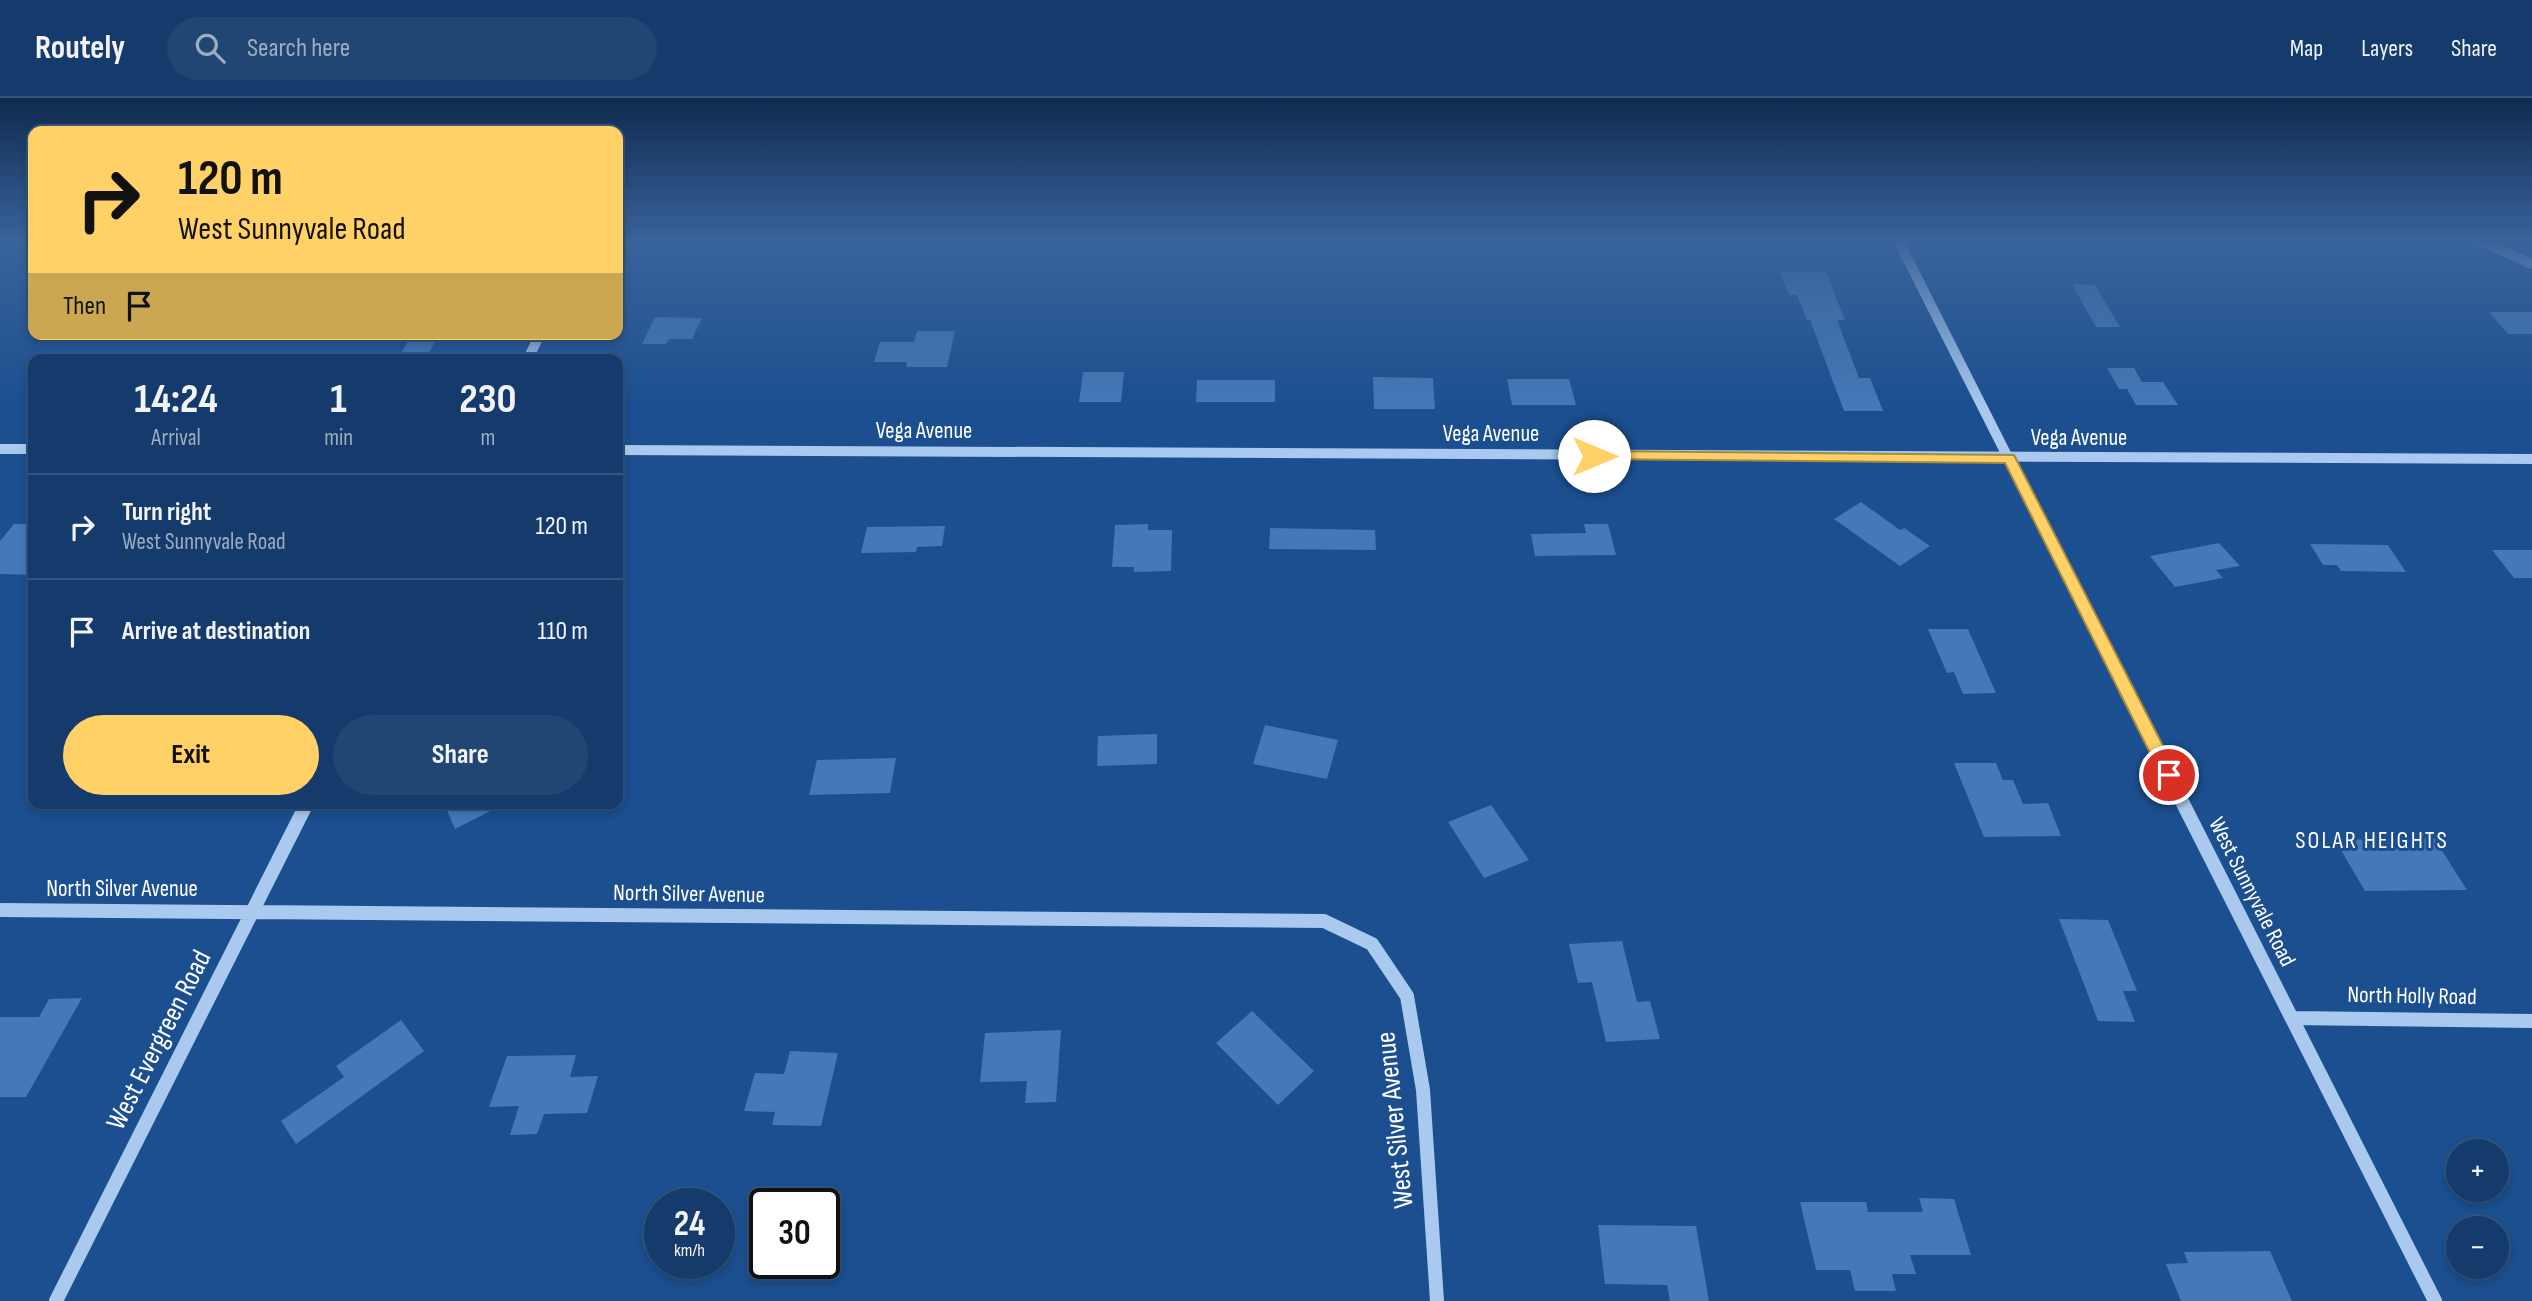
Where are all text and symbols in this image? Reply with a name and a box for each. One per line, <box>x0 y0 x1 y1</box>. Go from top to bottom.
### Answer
search box <box>167 17 657 80</box>
text: Routely <box>35 28 125 68</box>
icon: search <box>191 29 229 67</box>
text: Search here <box>247 33 350 64</box>
text: Map <box>2290 34 2323 63</box>
text: Layers <box>2361 34 2413 63</box>
text: Share <box>2451 34 2497 63</box>
text: 120 m <box>178 150 283 209</box>
icon: right <box>63 154 154 245</box>
text: West Sunnyvale Road <box>178 210 406 249</box>
icon: arrive <box>120 287 158 325</box>
text: Then <box>63 291 106 322</box>
text: 14:24 <box>134 374 218 425</box>
text: 1 <box>330 374 347 425</box>
text: 230 <box>459 374 517 425</box>
street label: Vega Avenue <box>876 417 972 445</box>
position arrow <box>1557 419 1631 493</box>
street label: Vega Avenue <box>1443 420 1539 448</box>
text: Arrival <box>151 424 201 452</box>
text: min <box>324 424 353 452</box>
text: m <box>481 424 495 452</box>
street label: Vega Avenue <box>2031 424 2127 452</box>
text: Turn right <box>122 497 211 528</box>
icon: right <box>63 508 101 546</box>
text: 120 m <box>535 511 588 542</box>
text: West Sunnyvale Road <box>122 528 286 556</box>
icon: arrive <box>63 613 101 651</box>
text: Arrive at destination <box>122 616 310 647</box>
text: 110 m <box>537 616 588 647</box>
button: Exit <box>63 715 319 795</box>
button: Share <box>333 715 588 795</box>
pin <box>2139 745 2199 805</box>
icon: arrive <box>2150 756 2188 794</box>
street label: West Sunnyvale Road <box>2202 813 2302 971</box>
district label: SOLAR HEIGHTS <box>2295 826 2449 855</box>
street label: North Silver Avenue <box>46 875 198 903</box>
street label: North Silver Avenue <box>613 879 765 909</box>
street label: West Evergreen Road <box>100 945 218 1135</box>
street label: North Holly Road <box>2347 981 2477 1011</box>
street label: West Silver Avenue <box>1369 1030 1421 1210</box>
map controls <box>2446 1139 2509 1279</box>
button: + <box>2446 1139 2509 1202</box>
speed limit sign: 30 <box>749 1188 840 1279</box>
text: 24 <box>674 1203 705 1246</box>
button: − <box>2446 1216 2509 1279</box>
text: km/h <box>674 1240 705 1261</box>

